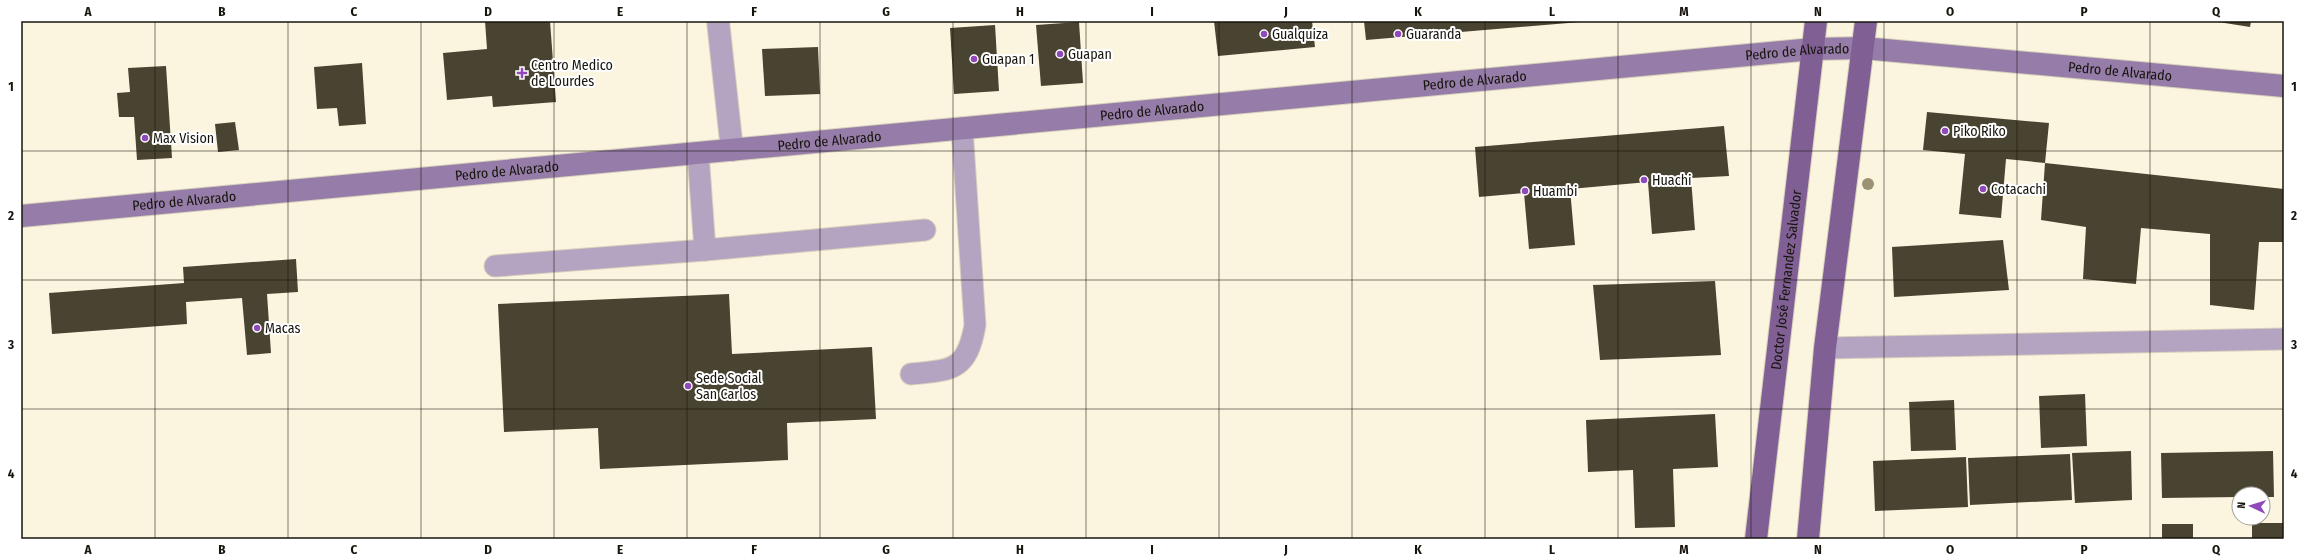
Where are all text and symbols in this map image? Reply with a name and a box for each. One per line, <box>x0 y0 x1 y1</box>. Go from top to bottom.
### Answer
text: A <box>83 4 92 19</box>
text: B <box>218 4 226 19</box>
text: C <box>351 4 358 19</box>
text: D <box>484 4 492 19</box>
text: E <box>617 4 623 19</box>
text: F <box>751 4 757 19</box>
text: G <box>882 4 890 19</box>
text: H <box>1016 4 1024 19</box>
text: I <box>1150 4 1154 19</box>
text: J <box>1283 4 1288 19</box>
text: K <box>1414 4 1422 19</box>
text: L <box>1549 4 1555 19</box>
text: M <box>1679 4 1689 19</box>
text: N <box>1814 4 1822 19</box>
text: O <box>1946 4 1954 19</box>
text: P <box>2080 4 2088 19</box>
text: Q <box>2212 4 2221 19</box>
place label: Gualquiza <box>1272 26 1328 43</box>
place label: Guaranda <box>1406 26 1461 43</box>
marker: Gualquiza <box>1259 29 1269 39</box>
marker: Guaranda <box>1393 29 1403 39</box>
street label: Pedro de Alvarado <box>1745 40 1850 64</box>
place label: Guapan <box>1068 46 1112 63</box>
marker: Guapan <box>1055 49 1065 59</box>
place label: Guapan 1 <box>982 51 1035 68</box>
marker: Guapan 1 <box>969 54 979 64</box>
place label: Centro Medico de Lourdes <box>531 57 613 90</box>
street label: Pedro de Alvarado <box>2067 59 2173 85</box>
marker: Centro Medico de Lourdes <box>516 67 528 79</box>
street label: Pedro de Alvarado <box>1422 68 1527 94</box>
text: 1 <box>8 79 14 94</box>
text: 1 <box>2291 79 2297 94</box>
street label: Pedro de Alvarado <box>1099 98 1205 124</box>
place label: Piko Riko <box>1953 123 2006 140</box>
marker: Piko Riko <box>1940 126 1950 136</box>
street label: Pedro de Alvarado <box>777 128 882 154</box>
place label: Max Vision <box>153 130 214 147</box>
marker: Max Vision <box>140 133 150 143</box>
street label: Pedro de Alvarado <box>454 158 560 185</box>
place label: Huachi <box>1652 172 1692 189</box>
marker: Huachi <box>1639 175 1649 185</box>
place label: Cotacachi <box>1991 181 2046 198</box>
place label: Huambi <box>1533 183 1577 200</box>
marker: Cotacachi <box>1978 184 1988 194</box>
marker: Huambi <box>1520 186 1530 196</box>
street label: Pedro de Alvarado <box>132 188 237 215</box>
street label: Doctor José Fernandez Salvador <box>1768 189 1805 371</box>
text: 2 <box>7 208 14 223</box>
text: 2 <box>2290 208 2297 223</box>
place label: Macas <box>265 320 300 337</box>
marker: Macas <box>252 323 262 333</box>
text: 3 <box>7 337 14 352</box>
text: 3 <box>2290 337 2297 352</box>
place label: Sede Social San Carlos <box>696 370 762 403</box>
marker: Sede Social San Carlos <box>683 381 693 391</box>
text: 4 <box>8 466 15 481</box>
text: 4 <box>2291 466 2298 481</box>
north arrow <box>2231 486 2271 526</box>
text: N <box>2235 502 2248 509</box>
text: A <box>83 542 92 557</box>
text: B <box>218 542 226 557</box>
text: C <box>351 542 358 557</box>
text: D <box>484 542 492 557</box>
text: E <box>617 542 623 557</box>
text: F <box>751 542 757 557</box>
text: G <box>882 542 890 557</box>
text: H <box>1016 542 1024 557</box>
text: I <box>1150 542 1154 557</box>
text: J <box>1283 542 1288 557</box>
text: K <box>1414 542 1422 557</box>
text: L <box>1549 542 1555 557</box>
text: M <box>1679 542 1689 557</box>
text: N <box>1814 542 1822 557</box>
text: O <box>1946 542 1954 557</box>
text: P <box>2080 542 2088 557</box>
text: Q <box>2212 542 2221 557</box>

